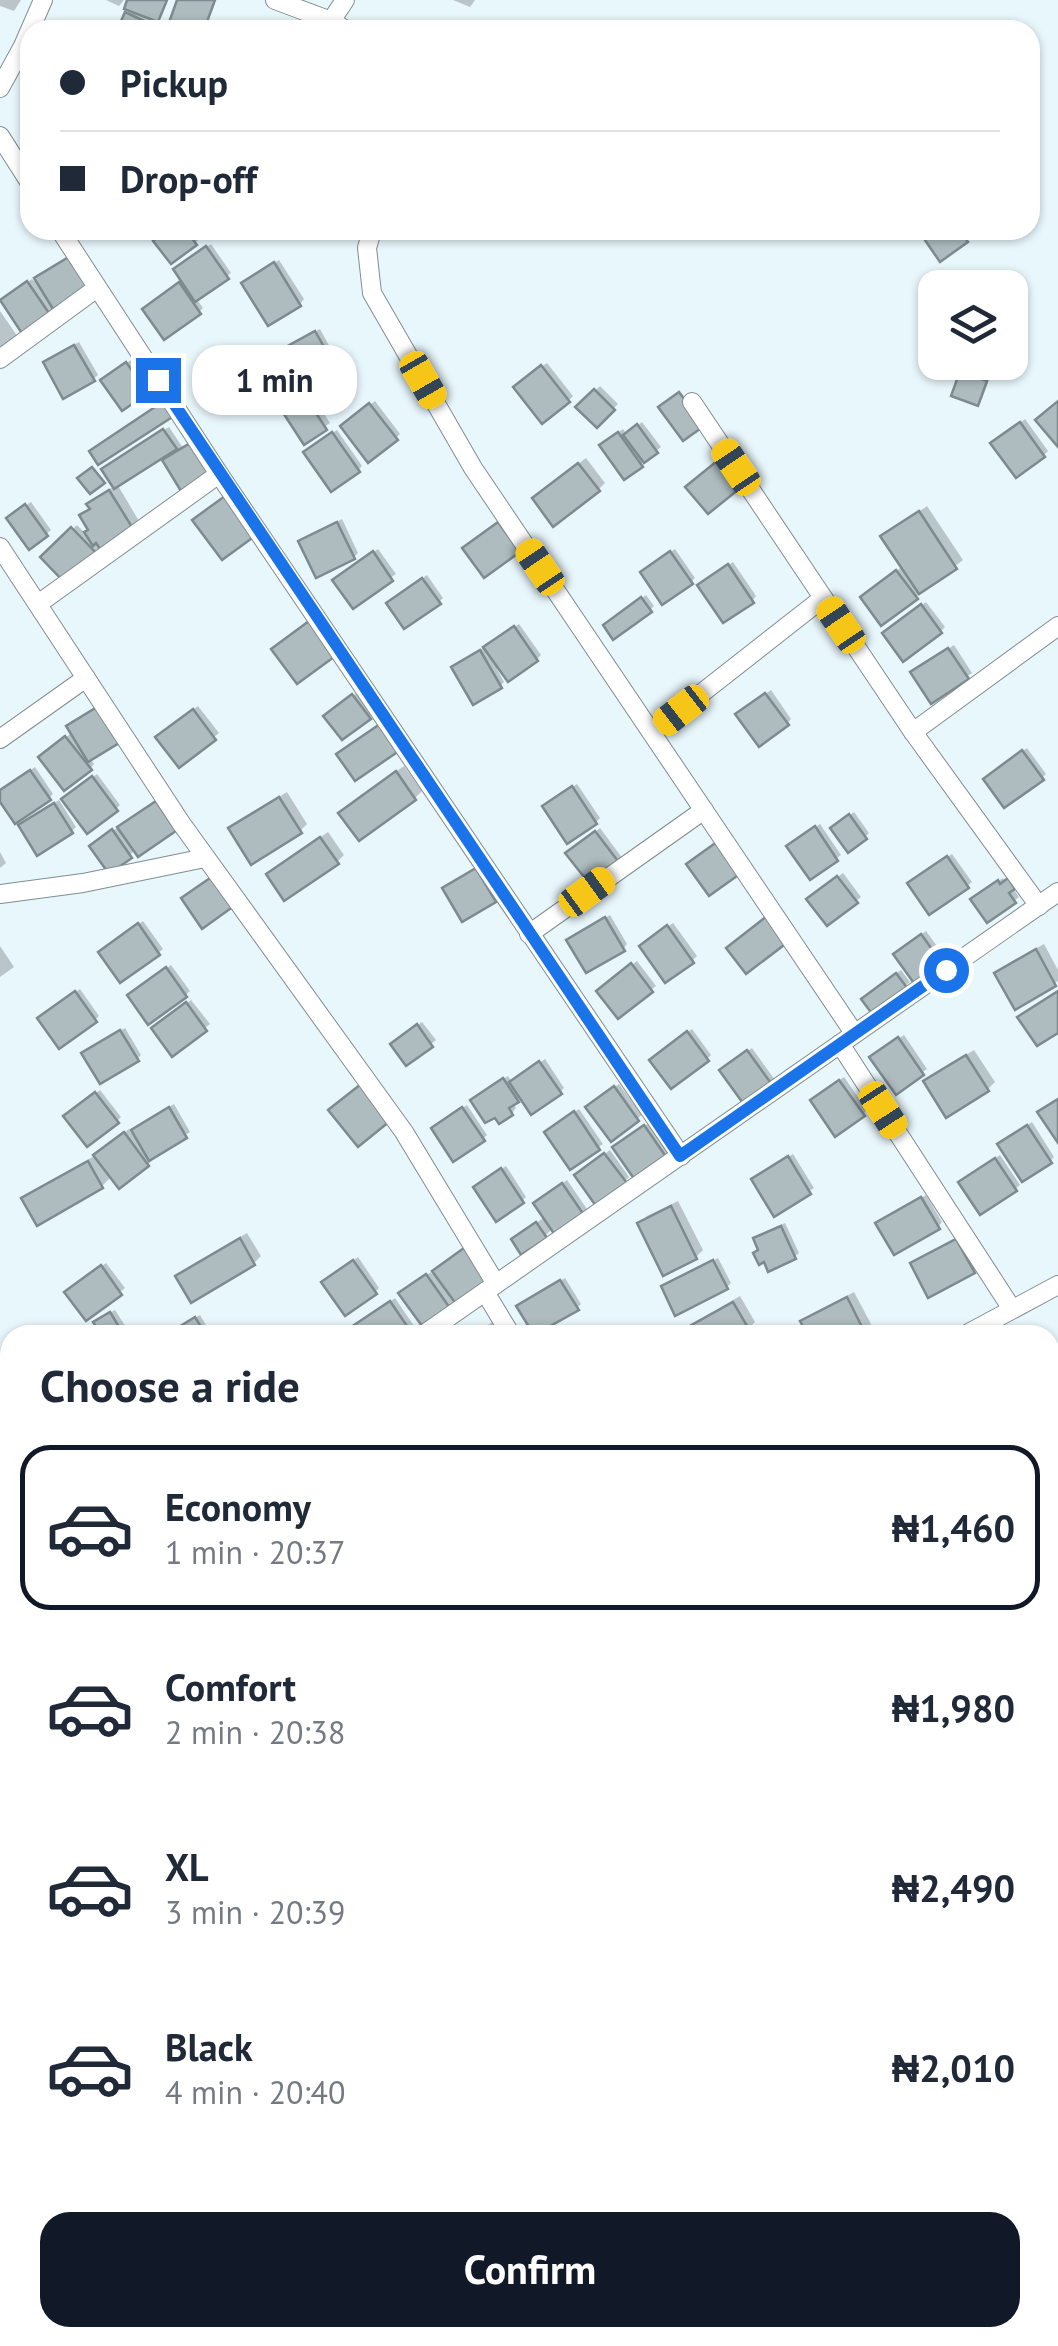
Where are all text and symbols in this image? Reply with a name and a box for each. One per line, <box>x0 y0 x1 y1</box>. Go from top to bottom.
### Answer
text: Pickup <box>120 58 228 107</box>
text: Drop-off <box>120 154 257 203</box>
map controls <box>918 270 1028 380</box>
button: layers <box>918 270 1028 380</box>
callout: 1 min <box>193 345 358 415</box>
car <box>395 347 451 413</box>
route end <box>136 358 181 403</box>
text: 1 min <box>235 359 314 401</box>
car <box>707 434 765 500</box>
car <box>511 534 569 600</box>
car <box>812 592 870 658</box>
car <box>648 680 714 740</box>
car <box>554 862 620 922</box>
route start <box>924 948 969 993</box>
car <box>854 1077 912 1143</box>
text: Choose a ride <box>40 1356 300 1414</box>
text: Economy <box>165 1482 311 1531</box>
icon: car <box>45 1483 135 1573</box>
text: ₦1,460 <box>892 1503 1015 1552</box>
text: 1 min · 20:37 <box>165 1531 345 1573</box>
text: Comfort <box>165 1662 296 1711</box>
icon: car <box>45 1663 135 1753</box>
text: ₦1,980 <box>892 1683 1015 1732</box>
text: 2 min · 20:38 <box>165 1711 345 1753</box>
text: XL <box>165 1842 209 1891</box>
icon: car <box>45 1843 135 1933</box>
text: ₦2,490 <box>892 1863 1015 1912</box>
text: 3 min · 20:39 <box>165 1891 345 1933</box>
text: Black <box>165 2022 253 2071</box>
icon: car <box>45 2023 135 2113</box>
text: ₦2,010 <box>892 2043 1015 2092</box>
text: 4 min · 20:40 <box>165 2071 345 2113</box>
button: Confirm <box>40 2212 1020 2327</box>

